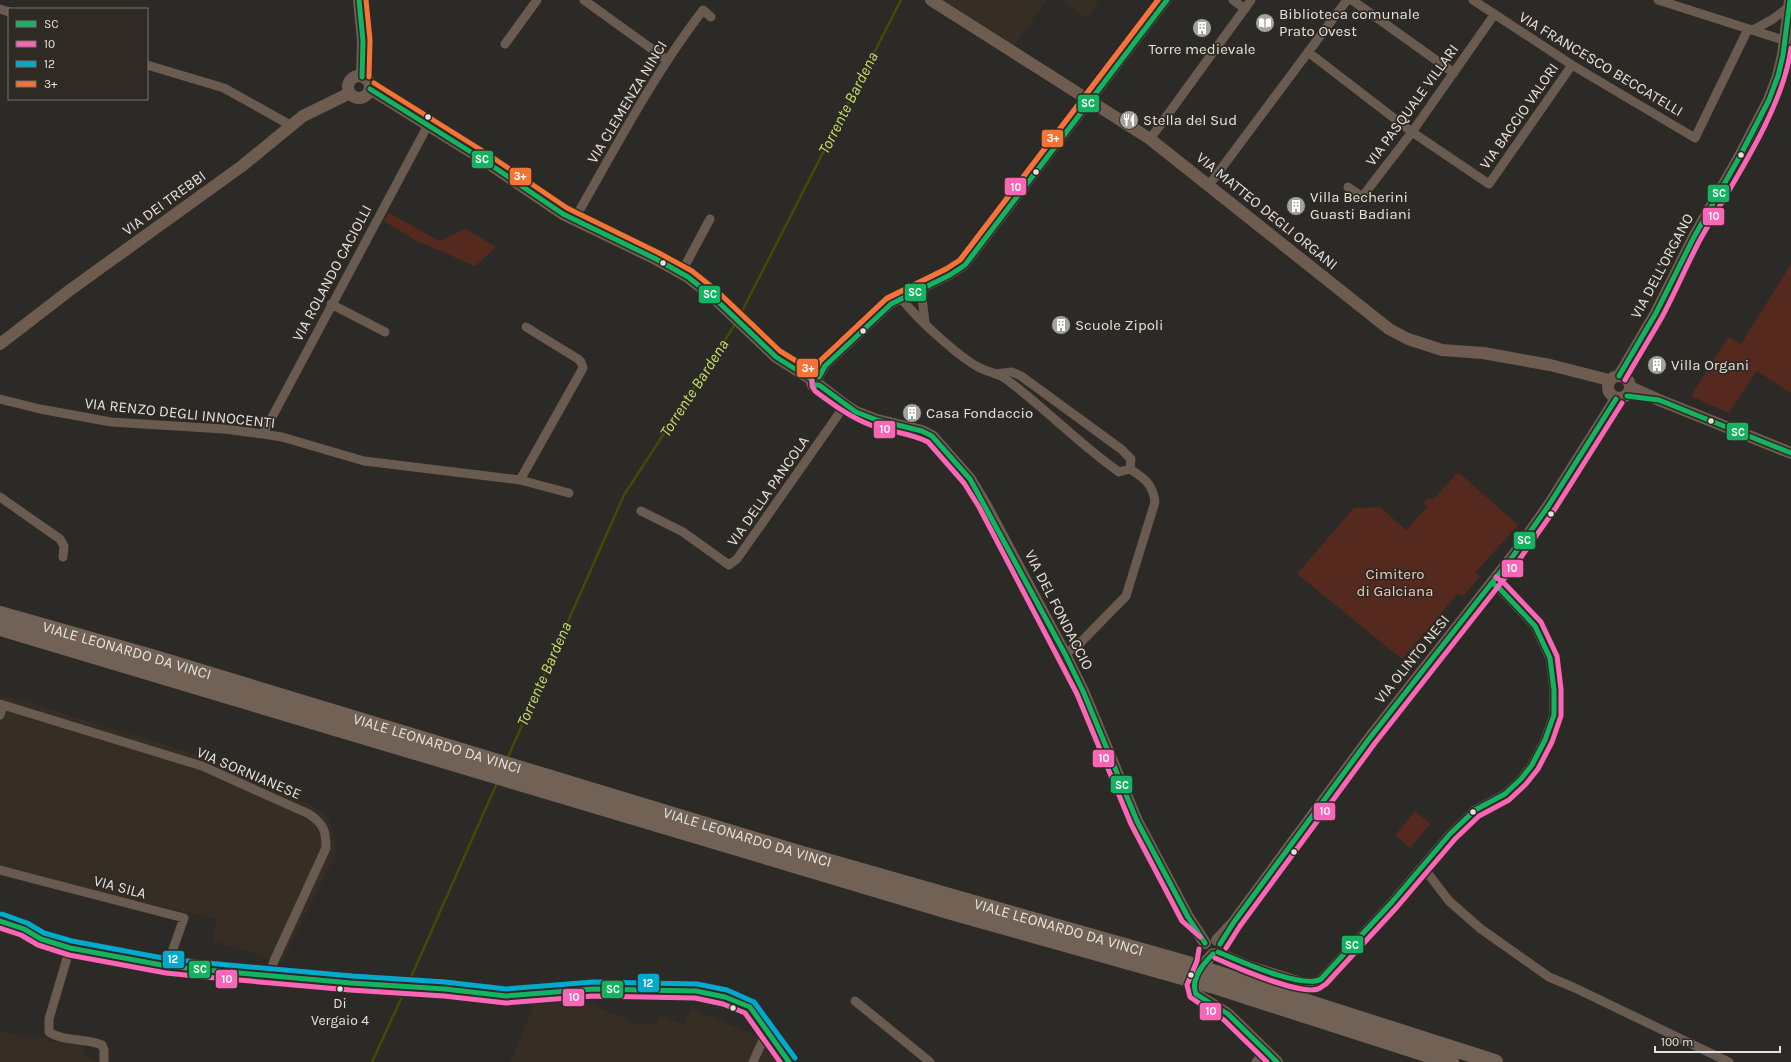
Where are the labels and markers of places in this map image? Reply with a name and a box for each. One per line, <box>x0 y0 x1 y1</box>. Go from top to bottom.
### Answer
place label: Biblioteca comunale Prato Ovest <box>1279 5 1420 40</box>
library icon: Biblioteca comunale Prato Ovest <box>1254 12 1276 34</box>
building icon: Torre medievale <box>1191 17 1213 39</box>
place label: Torre medievale <box>1148 40 1256 58</box>
restaurant icon: Stella del Sud <box>1118 109 1140 131</box>
place label: Stella del Sud <box>1143 111 1237 129</box>
unlabelled marker <box>423 112 433 122</box>
unlabelled marker <box>1736 150 1746 160</box>
unlabelled marker <box>1031 167 1041 177</box>
place label: Villa Becherini Guasti Badiani <box>1310 188 1411 223</box>
building icon: Villa Becherini Guasti Badiani <box>1285 195 1307 217</box>
unlabelled marker <box>658 258 668 268</box>
building icon: Scuole Zipoli <box>1050 314 1072 336</box>
place label: Scuole Zipoli <box>1075 316 1164 334</box>
unlabelled marker <box>858 326 868 336</box>
building icon: Villa Organi <box>1646 354 1668 376</box>
place label: Villa Organi <box>1671 356 1749 374</box>
building icon: Casa Fondaccio <box>901 402 923 424</box>
place label: Casa Fondaccio <box>926 404 1033 422</box>
unlabelled marker <box>1706 416 1716 426</box>
unlabelled marker <box>1546 509 1556 519</box>
unlabelled marker <box>1468 807 1478 817</box>
unlabelled marker <box>1289 847 1299 857</box>
unlabelled marker <box>1186 970 1196 980</box>
marker: Di Vergaio 4 <box>335 984 345 994</box>
place label: Di Vergaio 4 <box>311 995 369 1029</box>
unlabelled marker <box>728 1003 738 1013</box>

